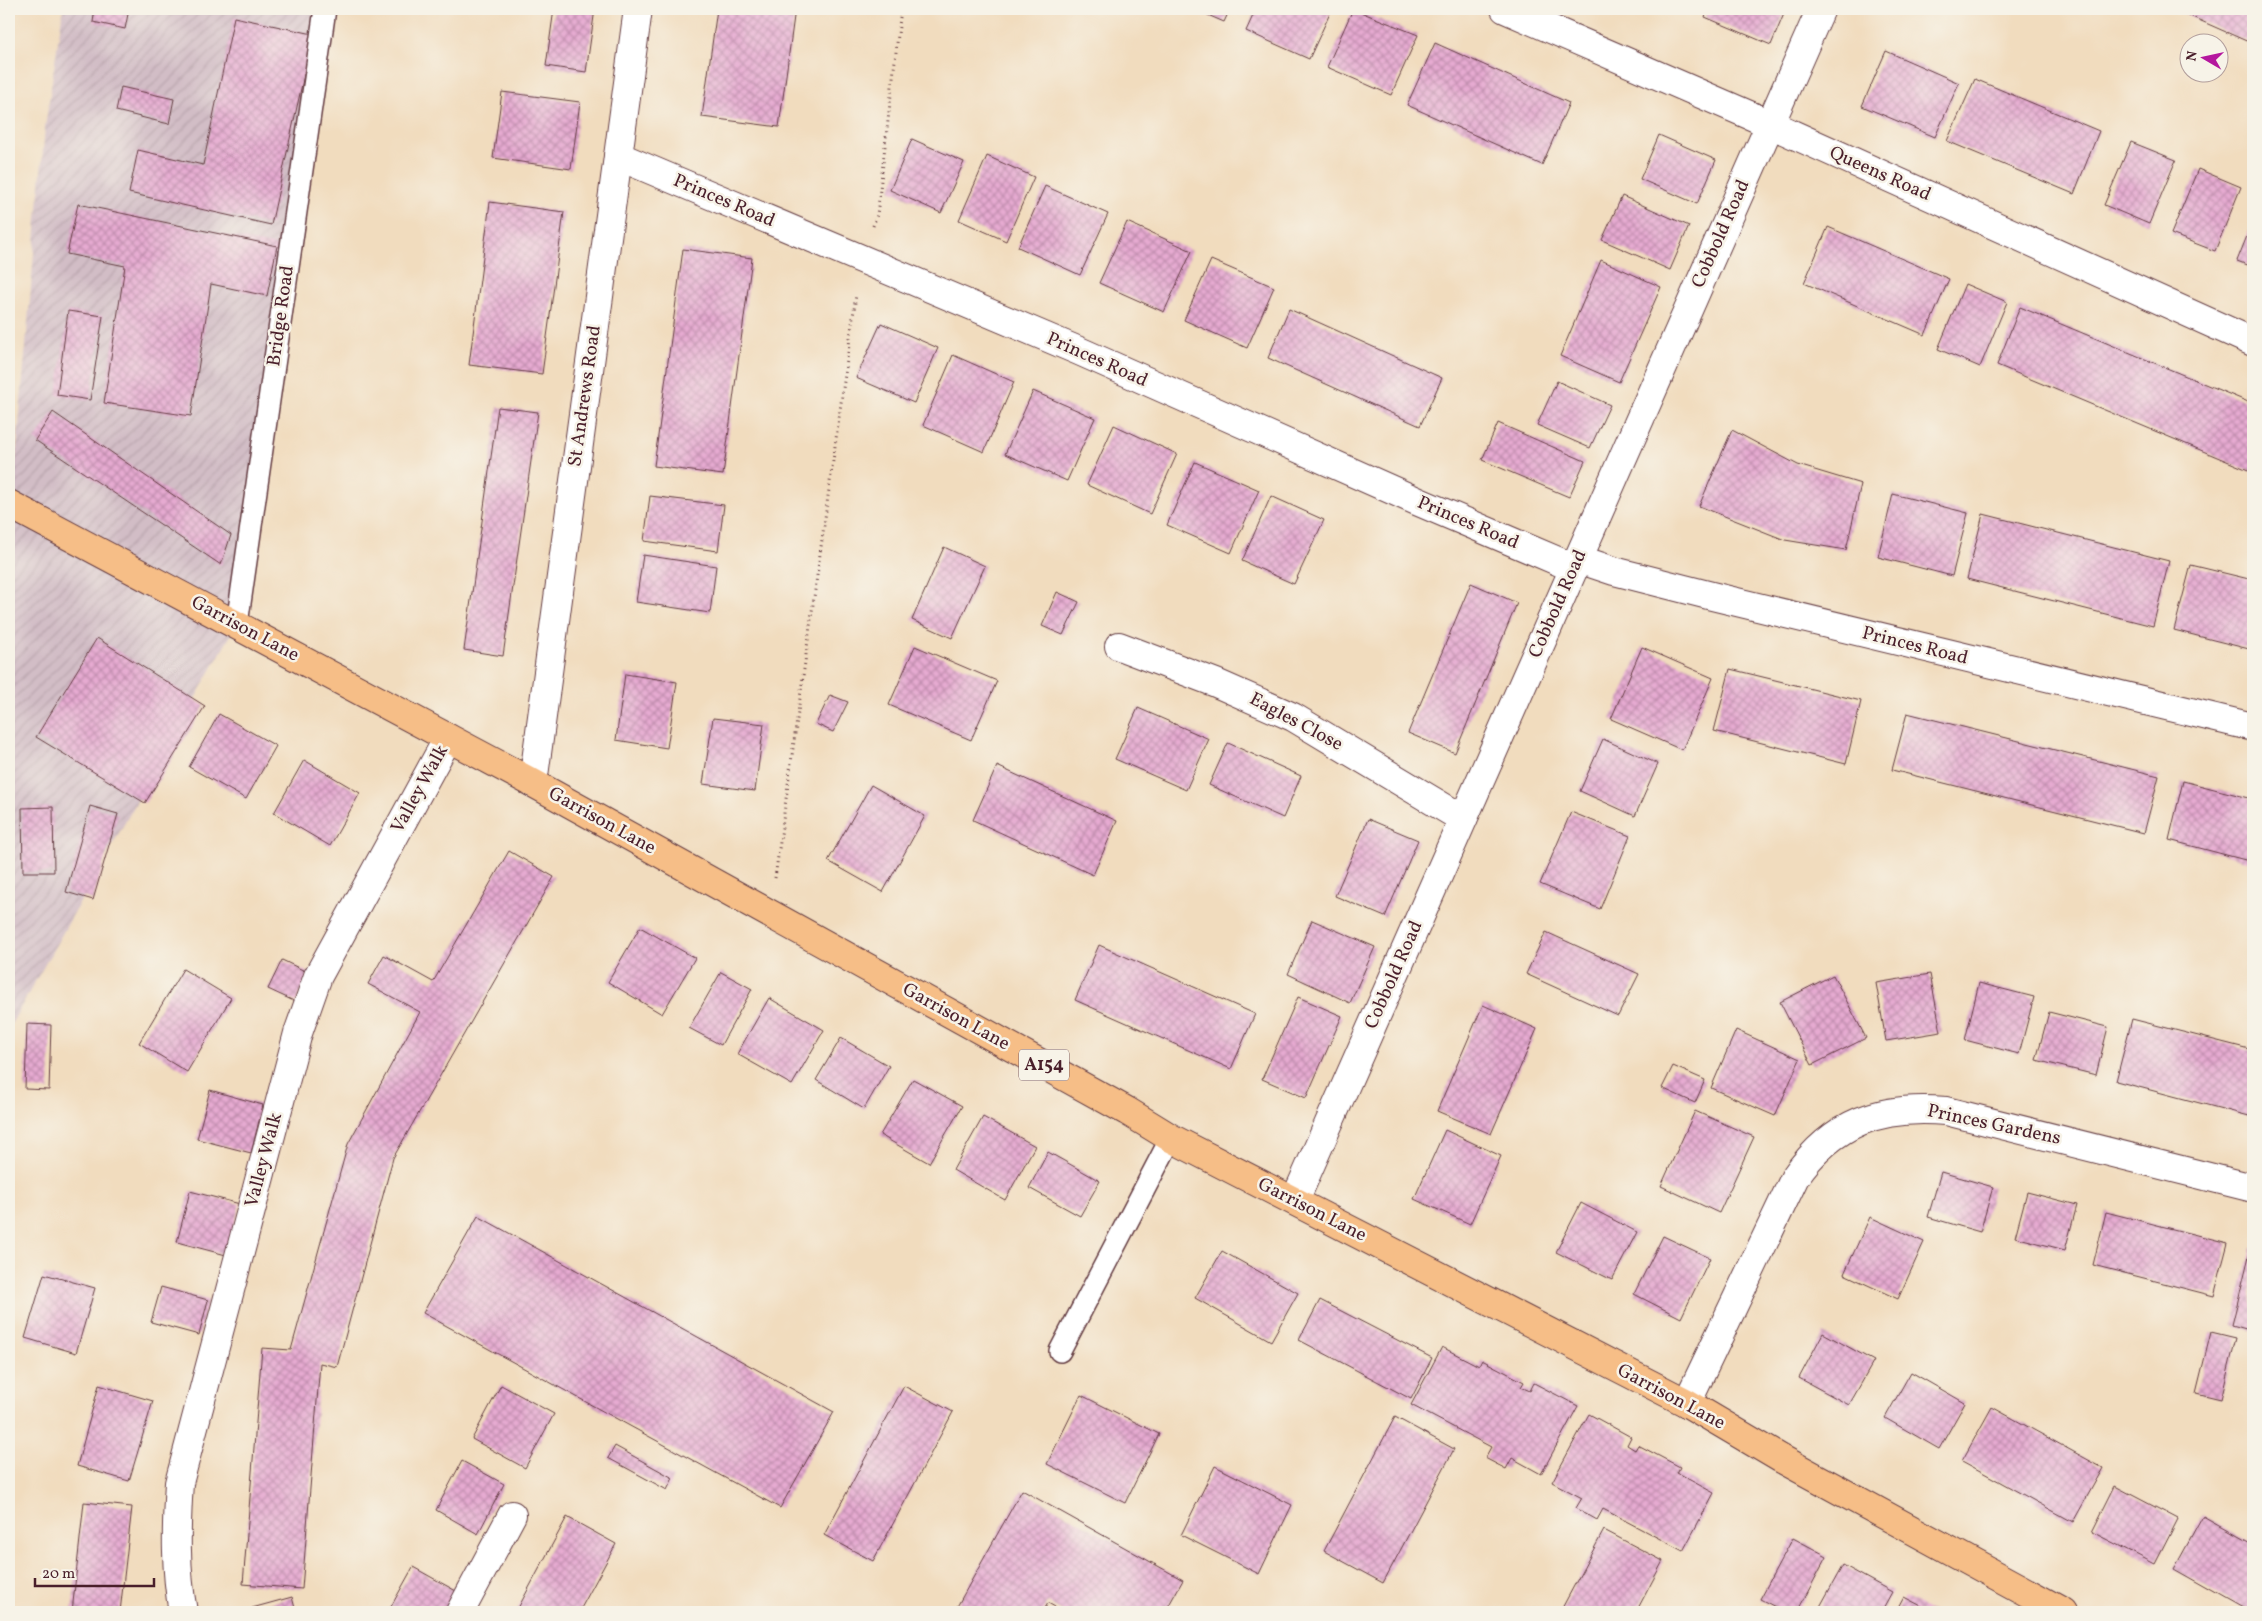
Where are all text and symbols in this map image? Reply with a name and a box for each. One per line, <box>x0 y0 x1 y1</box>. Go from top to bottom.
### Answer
north arrow <box>2180 32 2230 82</box>
text: N <box>2182 50 2203 63</box>
street label: Queens Road <box>1825 140 1935 208</box>
street label: Princes Road <box>669 168 779 234</box>
street label: Cobbold Road <box>1686 176 1756 292</box>
street label: Bridge Road <box>261 264 301 368</box>
street label: St Andrews Road <box>562 324 608 468</box>
street label: Princes Road <box>1042 326 1152 394</box>
street label: Princes Road <box>1413 490 1523 556</box>
street label: Cobbold Road <box>1523 546 1593 662</box>
street label: Garrison Lane <box>186 590 304 668</box>
street label: Princes Road <box>1859 620 1971 672</box>
street label: Eagles Close <box>1245 686 1347 758</box>
street label: Valley Walk <box>385 740 455 838</box>
street label: Garrison Lane <box>544 781 660 861</box>
street label: Cobbold Road <box>1359 917 1429 1033</box>
street label: Garrison Lane <box>898 977 1014 1057</box>
road number: A154 <box>1019 1050 1069 1080</box>
street label: Princes Gardens <box>1925 1098 2063 1152</box>
street label: Valley Walk <box>239 1110 289 1210</box>
street label: Garrison Lane <box>1253 1171 1371 1249</box>
street label: Garrison Lane <box>1612 1358 1730 1436</box>
scale bar <box>35 1556 154 1588</box>
text: 20 m <box>42 1564 75 1585</box>

